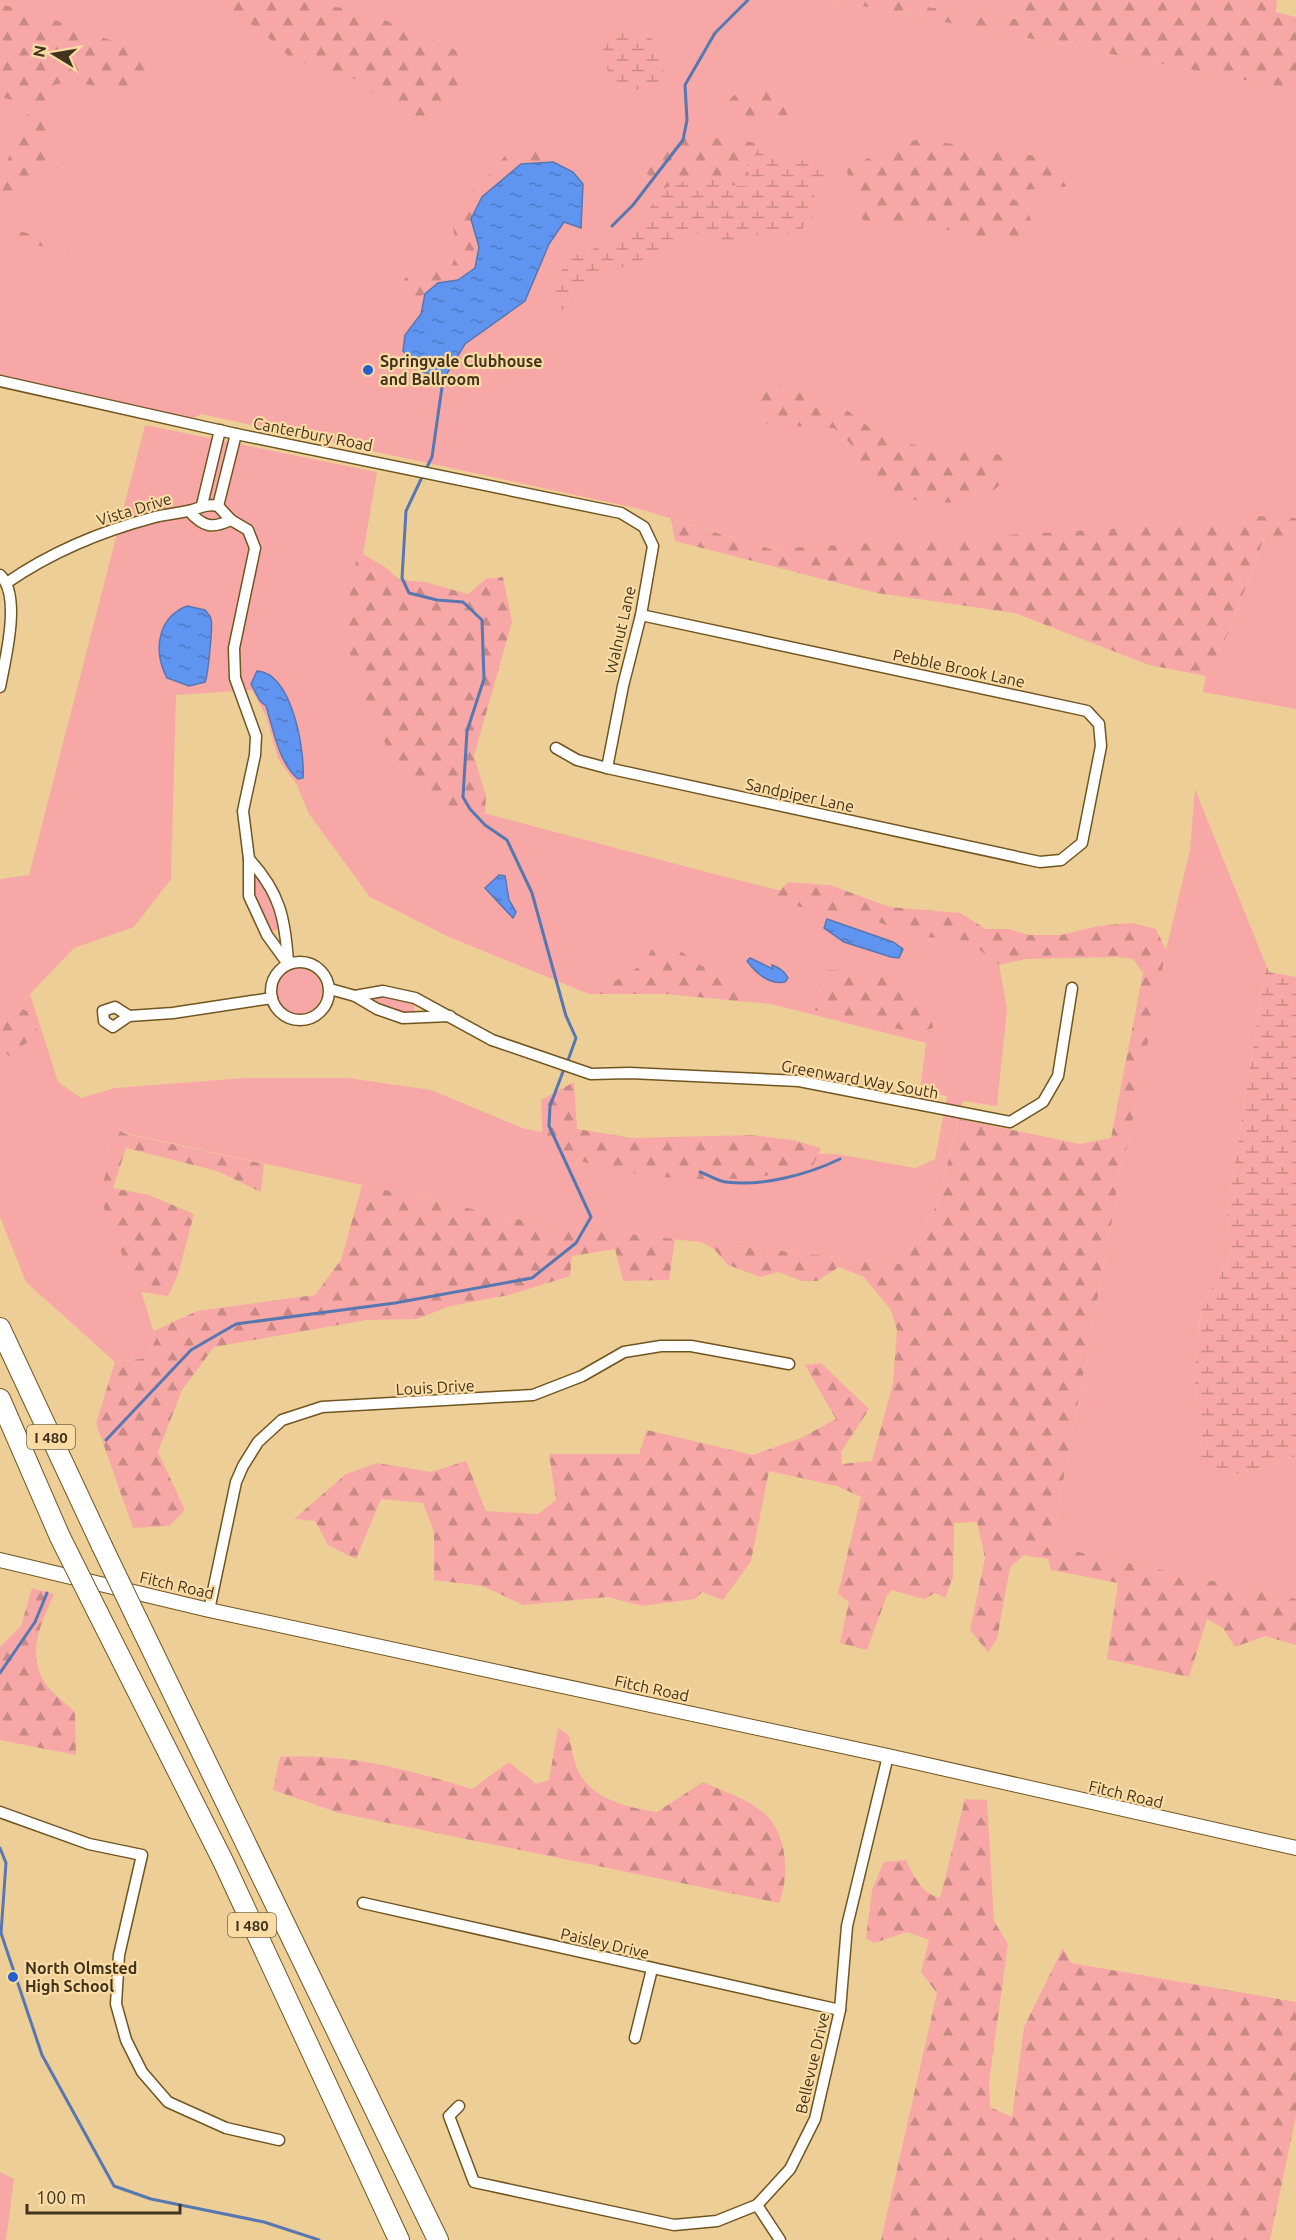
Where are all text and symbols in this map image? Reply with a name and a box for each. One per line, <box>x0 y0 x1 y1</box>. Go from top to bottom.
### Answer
north arrow <box>24 24 84 84</box>
text: N <box>29 44 49 59</box>
place label: Springvale Clubhouse and Ballroom <box>380 352 542 388</box>
marker: Springvale Clubhouse and Ballroom <box>361 363 375 377</box>
street label: Canterbury Road <box>252 414 374 454</box>
street label: Vista Drive <box>94 489 174 529</box>
street label: Walnut Lane <box>601 584 639 676</box>
street label: Pebble Brook Lane <box>891 645 1027 691</box>
street label: Sandpiper Lane <box>744 775 856 815</box>
street label: Greenward Way South <box>780 1056 940 1102</box>
street label: Louis Drive <box>395 1376 475 1398</box>
road number: I 480 <box>27 1425 75 1449</box>
street label: Fitch Road <box>138 1568 216 1602</box>
street label: Fitch Road <box>613 1671 691 1705</box>
street label: Fitch Road <box>1087 1777 1165 1811</box>
road number: I 480 <box>228 1913 276 1937</box>
street label: Paisley Drive <box>559 1924 651 1962</box>
place label: North Olmsted High School <box>25 1959 137 1995</box>
marker: North Olmsted High School <box>6 1970 20 1984</box>
street label: Bellevue Drive <box>792 2011 832 2115</box>
scale bar <box>27 2177 180 2215</box>
text: 100 m <box>36 2187 86 2207</box>

